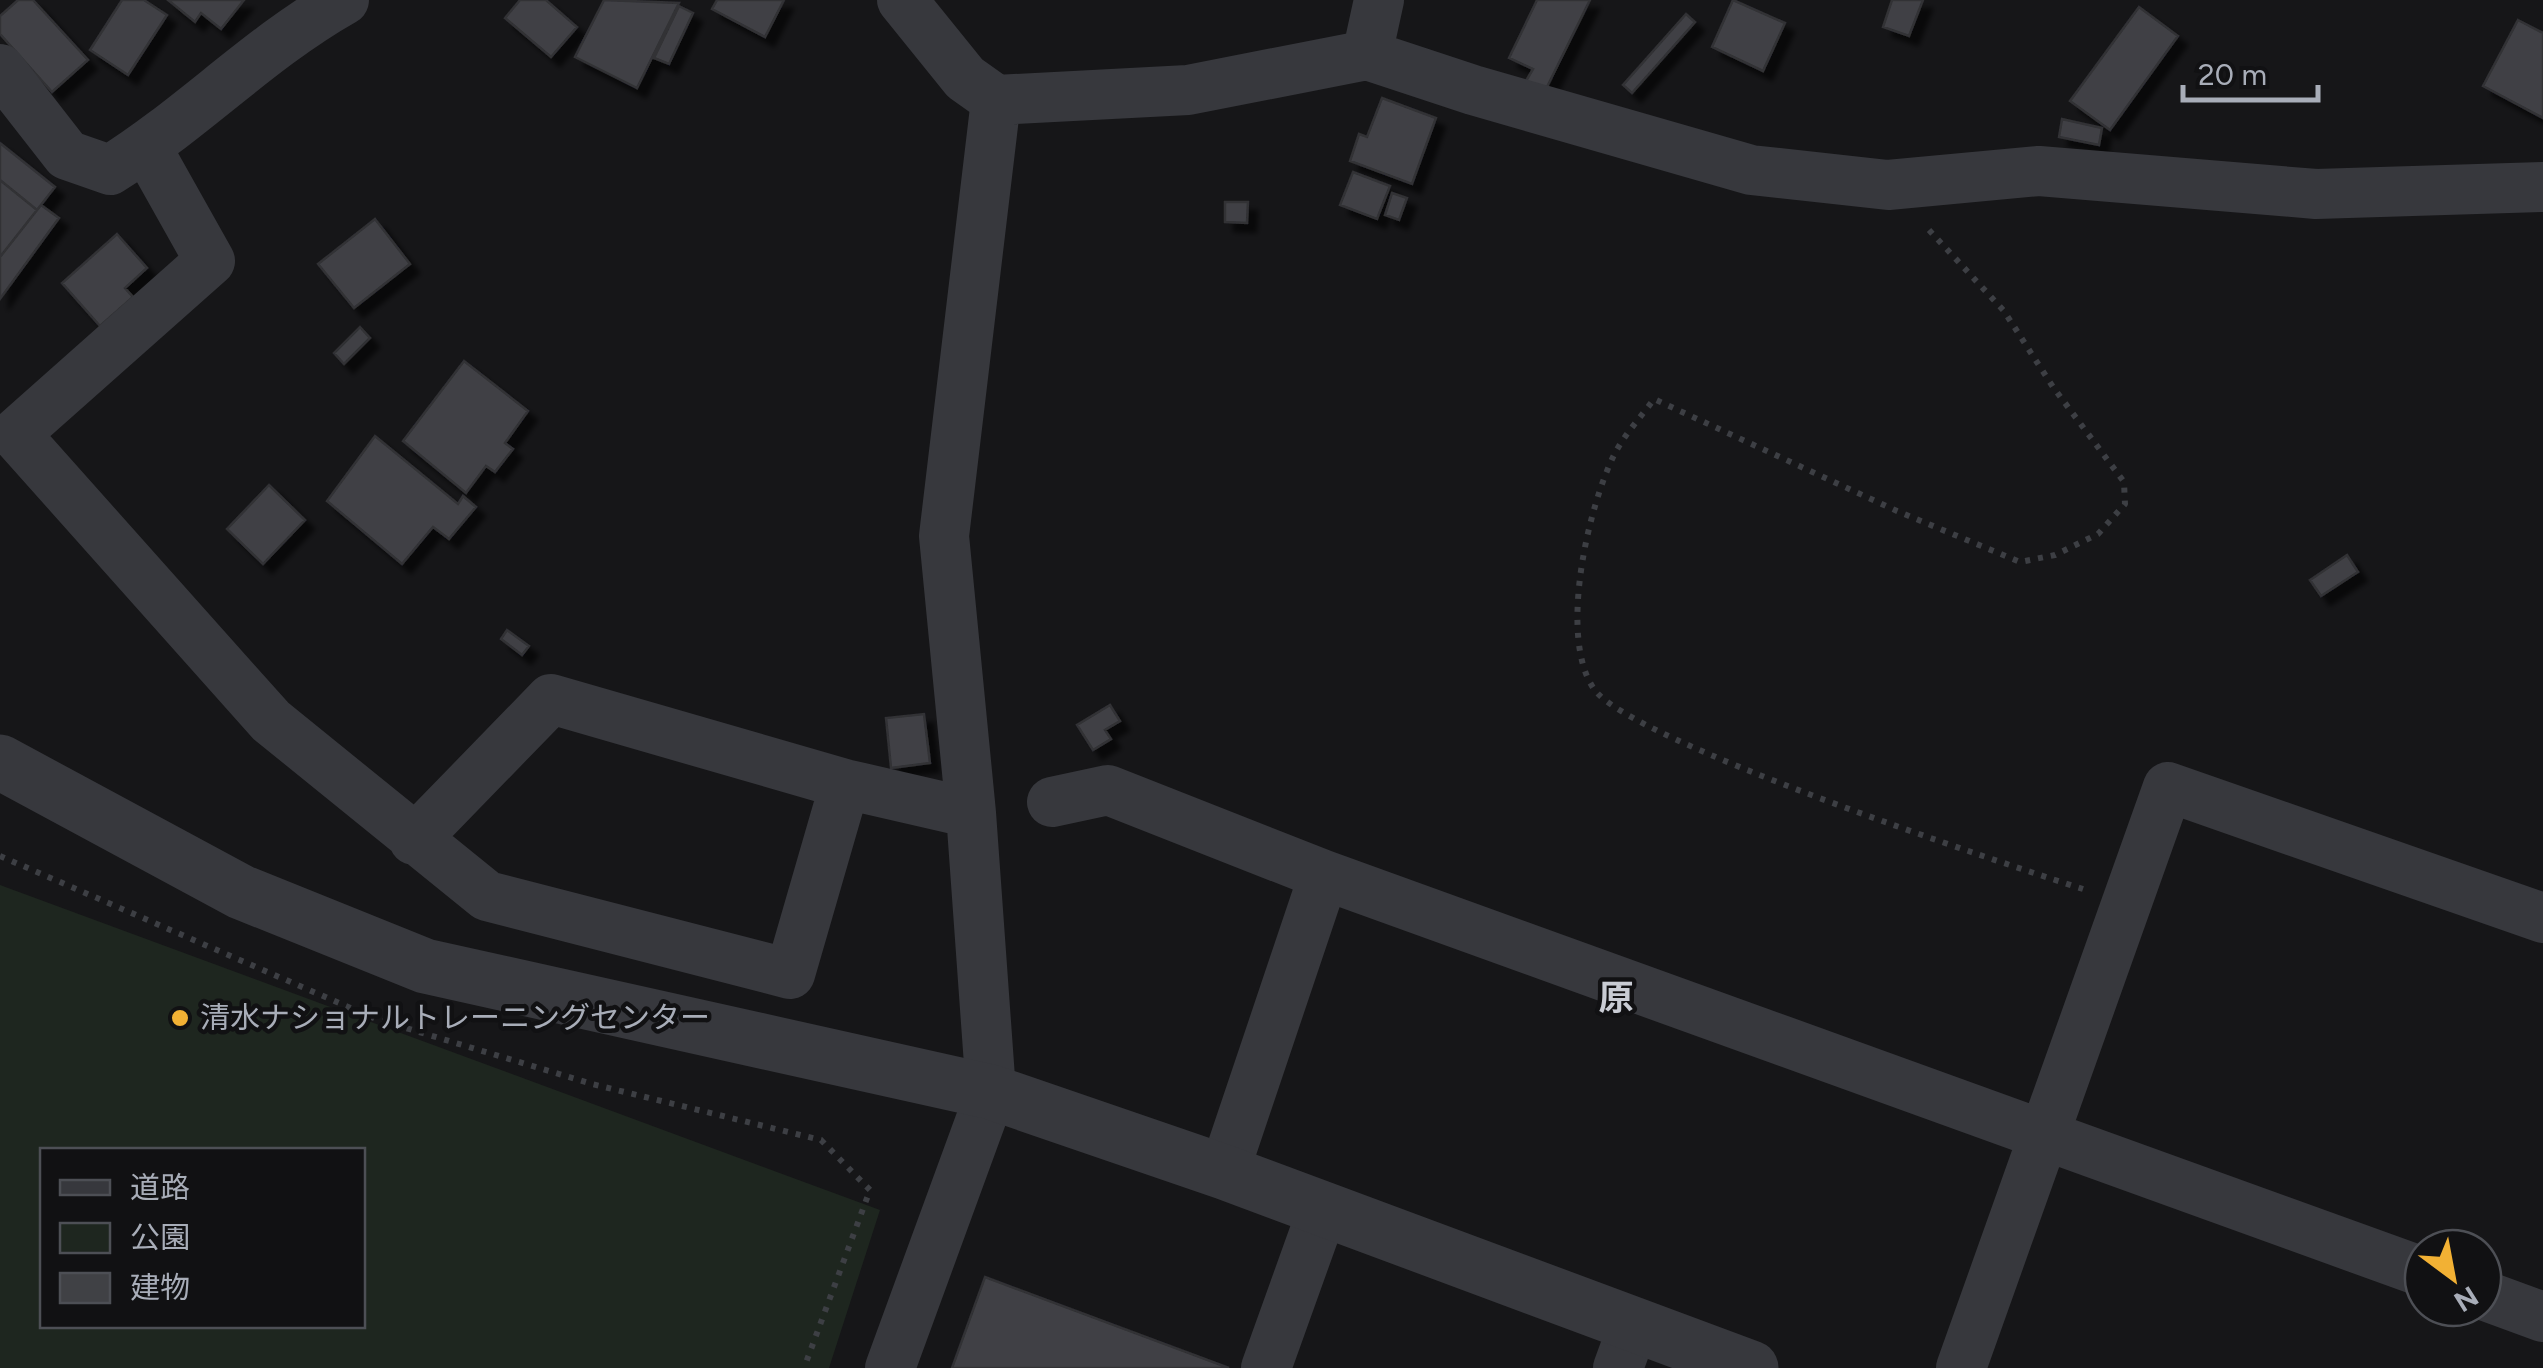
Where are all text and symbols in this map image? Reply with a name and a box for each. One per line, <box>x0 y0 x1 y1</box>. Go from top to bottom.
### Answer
scale bar <box>2183 40 2318 102</box>
text: 20 m <box>2198 56 2267 93</box>
district label: 原 <box>1598 977 1634 1019</box>
place label: 清水ナショナルトレーニングセンター <box>200 999 710 1036</box>
marker: 清水ナショナルトレーニングセンター <box>169 1007 191 1029</box>
legend <box>40 1148 365 1328</box>
text: 道路 <box>130 1169 190 1206</box>
text: 公園 <box>130 1219 190 1256</box>
north arrow <box>2403 1228 2503 1328</box>
text: 建物 <box>130 1269 190 1306</box>
text: N <box>2448 1279 2484 1319</box>

